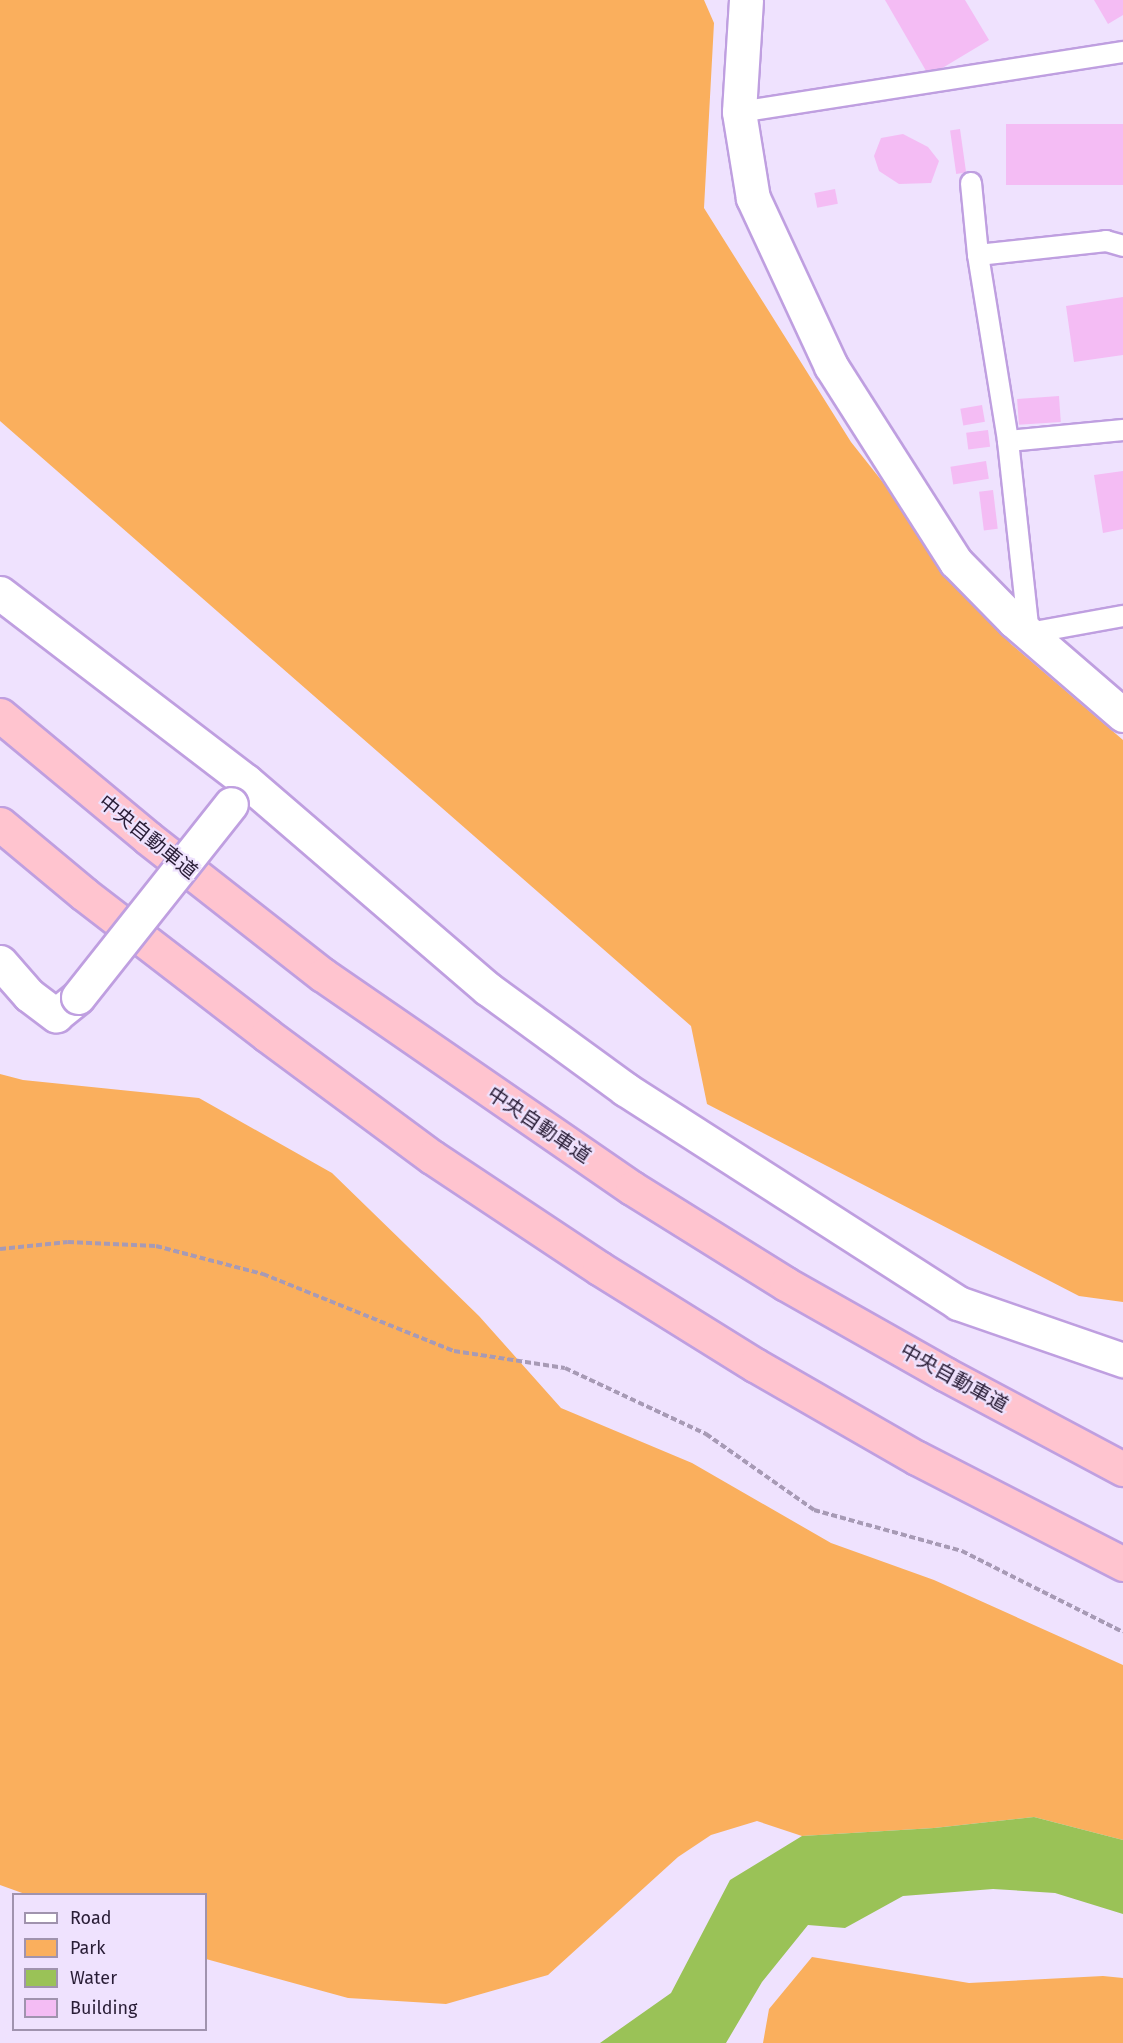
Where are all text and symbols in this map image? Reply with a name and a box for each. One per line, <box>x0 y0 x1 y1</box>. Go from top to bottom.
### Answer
street label: 中央自動車道 <box>94 790 202 884</box>
street label: 中央自動車道 <box>483 1082 595 1168</box>
street label: 中央自動車道 <box>896 1338 1012 1418</box>
legend <box>12 1893 207 2031</box>
text: Road <box>70 1907 112 1929</box>
text: Park <box>70 1937 105 1959</box>
text: Water <box>70 1967 117 1989</box>
text: Building <box>70 1997 137 2019</box>

